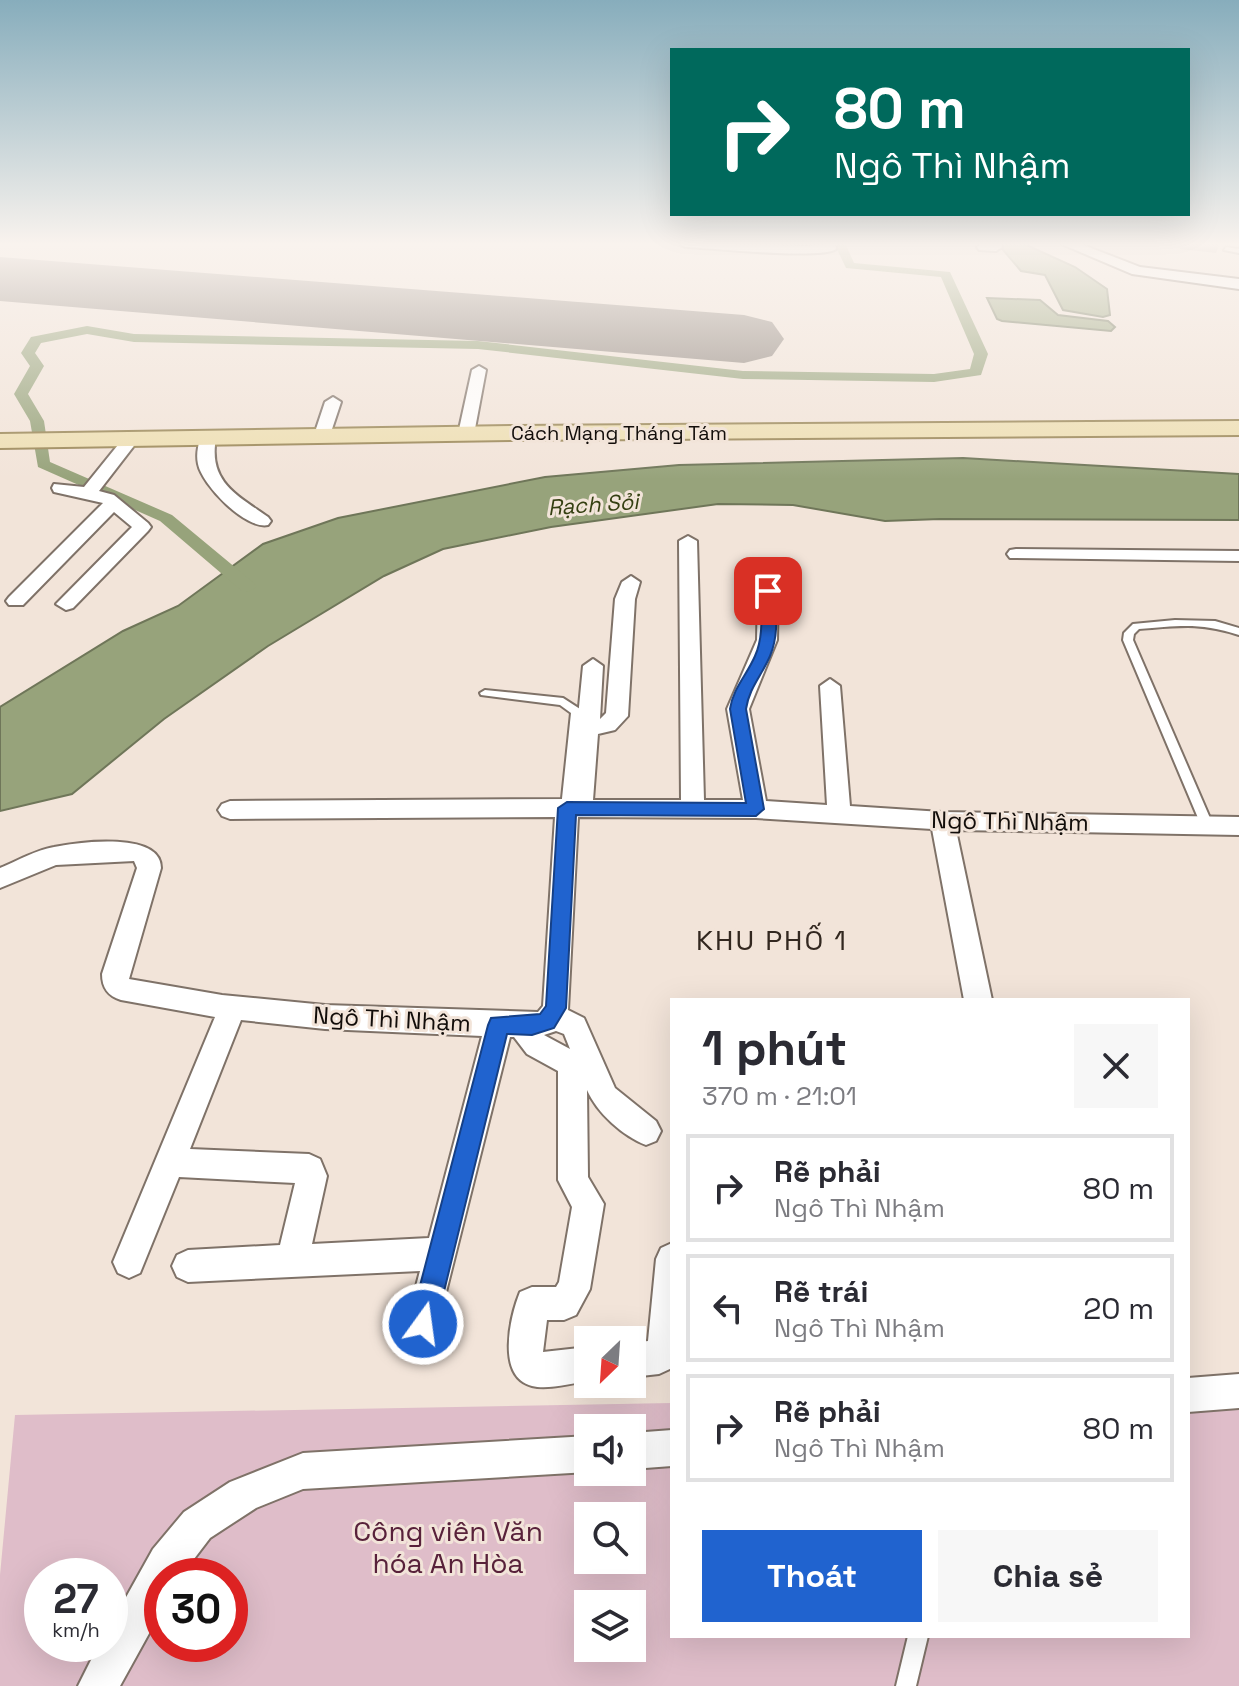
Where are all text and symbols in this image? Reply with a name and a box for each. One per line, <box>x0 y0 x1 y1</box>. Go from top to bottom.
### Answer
text: 80 m <box>834 73 966 144</box>
icon: right <box>702 80 806 184</box>
text: Ngô Thì Nhậm <box>834 143 1071 189</box>
street label: Cách Mạng Tháng Tám <box>511 420 727 446</box>
water label: Rạch Sỏi <box>547 487 642 521</box>
pin <box>734 557 802 625</box>
icon: arrive <box>746 569 790 613</box>
street label: Ngô Thì Nhậm <box>931 804 1089 838</box>
district label: KHU PHỐ 1 <box>696 922 848 958</box>
street label: Ngô Thì Nhậm <box>312 999 472 1039</box>
text: 1 phút <box>702 1018 847 1079</box>
button: close <box>1074 1024 1158 1108</box>
text: 370 m · 21:01 <box>702 1079 857 1113</box>
text: Rẽ phải <box>774 1152 881 1191</box>
icon: right <box>706 1166 750 1210</box>
text: 80 m <box>1083 1169 1154 1208</box>
text: Ngô Thì Nhậm <box>774 1191 945 1225</box>
text: Rẽ trái <box>774 1272 868 1311</box>
position arrow <box>381 1282 465 1366</box>
icon: left <box>706 1286 750 1330</box>
text: 20 m <box>1083 1289 1154 1328</box>
text: Ngô Thì Nhậm <box>774 1311 945 1345</box>
north arrow <box>574 1326 646 1398</box>
map controls <box>574 1326 646 1662</box>
text: Rẽ phải <box>774 1392 881 1431</box>
icon: right <box>706 1406 750 1450</box>
text: 80 m <box>1083 1409 1154 1448</box>
button: sound <box>574 1414 646 1486</box>
text: Ngô Thì Nhậm <box>774 1431 945 1465</box>
button: search <box>574 1502 646 1574</box>
park label: Công viên Văn hóa An Hòa <box>353 1513 543 1581</box>
button: Thoát <box>702 1530 922 1622</box>
button: Chia sẻ <box>938 1530 1158 1622</box>
speed limit sign: 30 <box>144 1558 248 1662</box>
text: 27 <box>53 1574 99 1625</box>
button: layers <box>574 1590 646 1662</box>
text: km/h <box>52 1617 100 1643</box>

